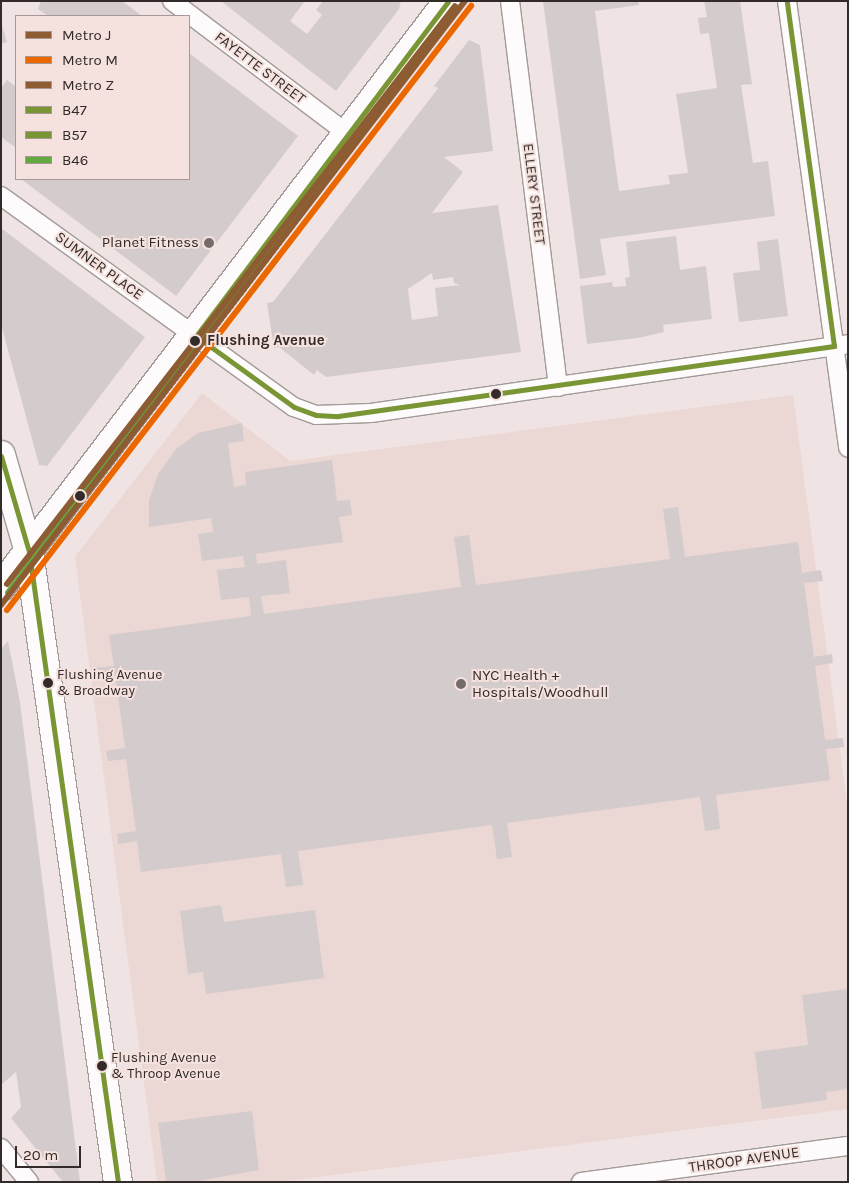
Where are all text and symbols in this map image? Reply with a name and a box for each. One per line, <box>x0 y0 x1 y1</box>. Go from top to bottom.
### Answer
legend <box>15 15 190 180</box>
text: Metro J <box>62 26 111 44</box>
street label: FAYETTE STREET <box>211 28 309 108</box>
text: Metro M <box>62 51 118 69</box>
text: Metro Z <box>62 76 114 94</box>
text: B47 <box>62 101 87 119</box>
text: B57 <box>62 126 87 144</box>
street label: ELLERY STREET <box>519 142 549 246</box>
text: B46 <box>62 151 88 169</box>
street label: SUMNER PLACE <box>51 228 147 304</box>
place label: Planet Fitness <box>102 234 199 252</box>
marker: Planet Fitness <box>203 237 215 249</box>
place label: Flushing Avenue <box>207 332 325 350</box>
marker: Flushing Avenue <box>187 333 203 349</box>
unlabelled marker <box>491 389 501 399</box>
unlabelled marker <box>75 491 85 501</box>
place label: NYC Health + Hospitals/Woodhull <box>472 666 609 701</box>
place label: Flushing Avenue & Broadway <box>57 667 162 700</box>
marker: NYC Health + Hospitals/Woodhull <box>454 677 468 691</box>
marker: Flushing Avenue & Broadway <box>43 678 53 688</box>
place label: Flushing Avenue & Throop Avenue <box>111 1050 221 1082</box>
marker: Flushing Avenue & Throop Avenue <box>97 1061 107 1071</box>
scale bar <box>18 1136 84 1168</box>
street label: THROOP AVENUE <box>688 1143 800 1177</box>
text: 20 m <box>23 1146 58 1164</box>

